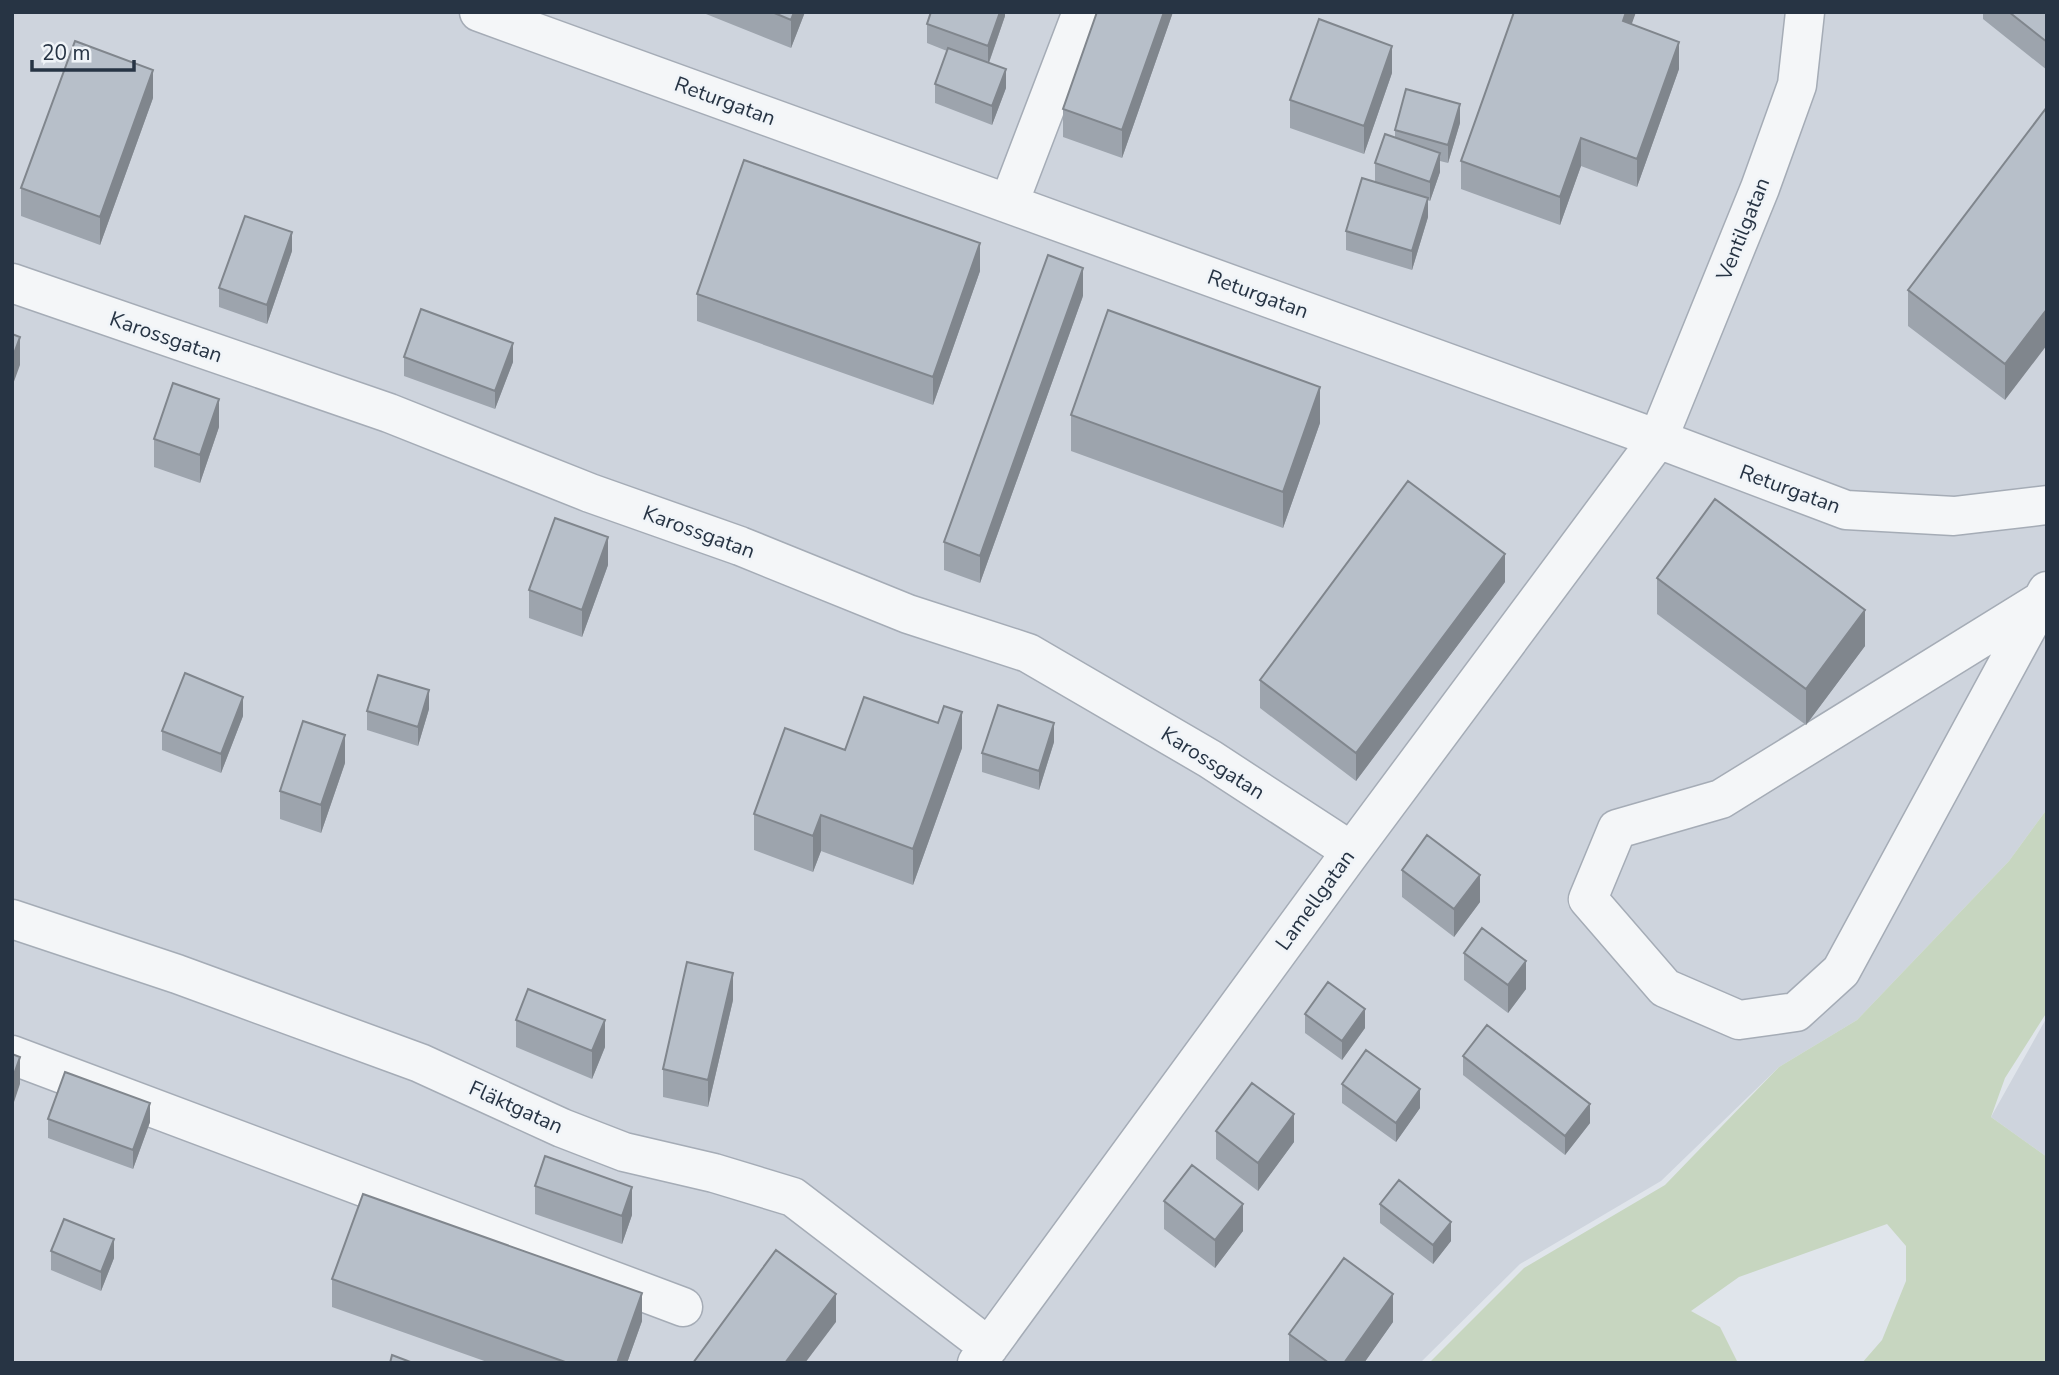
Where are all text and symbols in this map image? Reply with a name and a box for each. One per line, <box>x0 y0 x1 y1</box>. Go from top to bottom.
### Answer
scale bar <box>32 28 133 72</box>
text: 20 m <box>42 39 91 67</box>
street label: Returgatan <box>671 70 779 132</box>
street label: Ventilgatan <box>1709 173 1776 285</box>
street label: Returgatan <box>1204 263 1312 325</box>
street label: Karossgatan <box>106 305 226 369</box>
street label: Returgatan <box>1736 458 1844 520</box>
street label: Karossgatan <box>639 499 759 565</box>
street label: Karossgatan <box>1156 720 1270 806</box>
street label: Lamellgatan <box>1269 844 1361 956</box>
street label: Fläktgatan <box>465 1074 567 1140</box>

